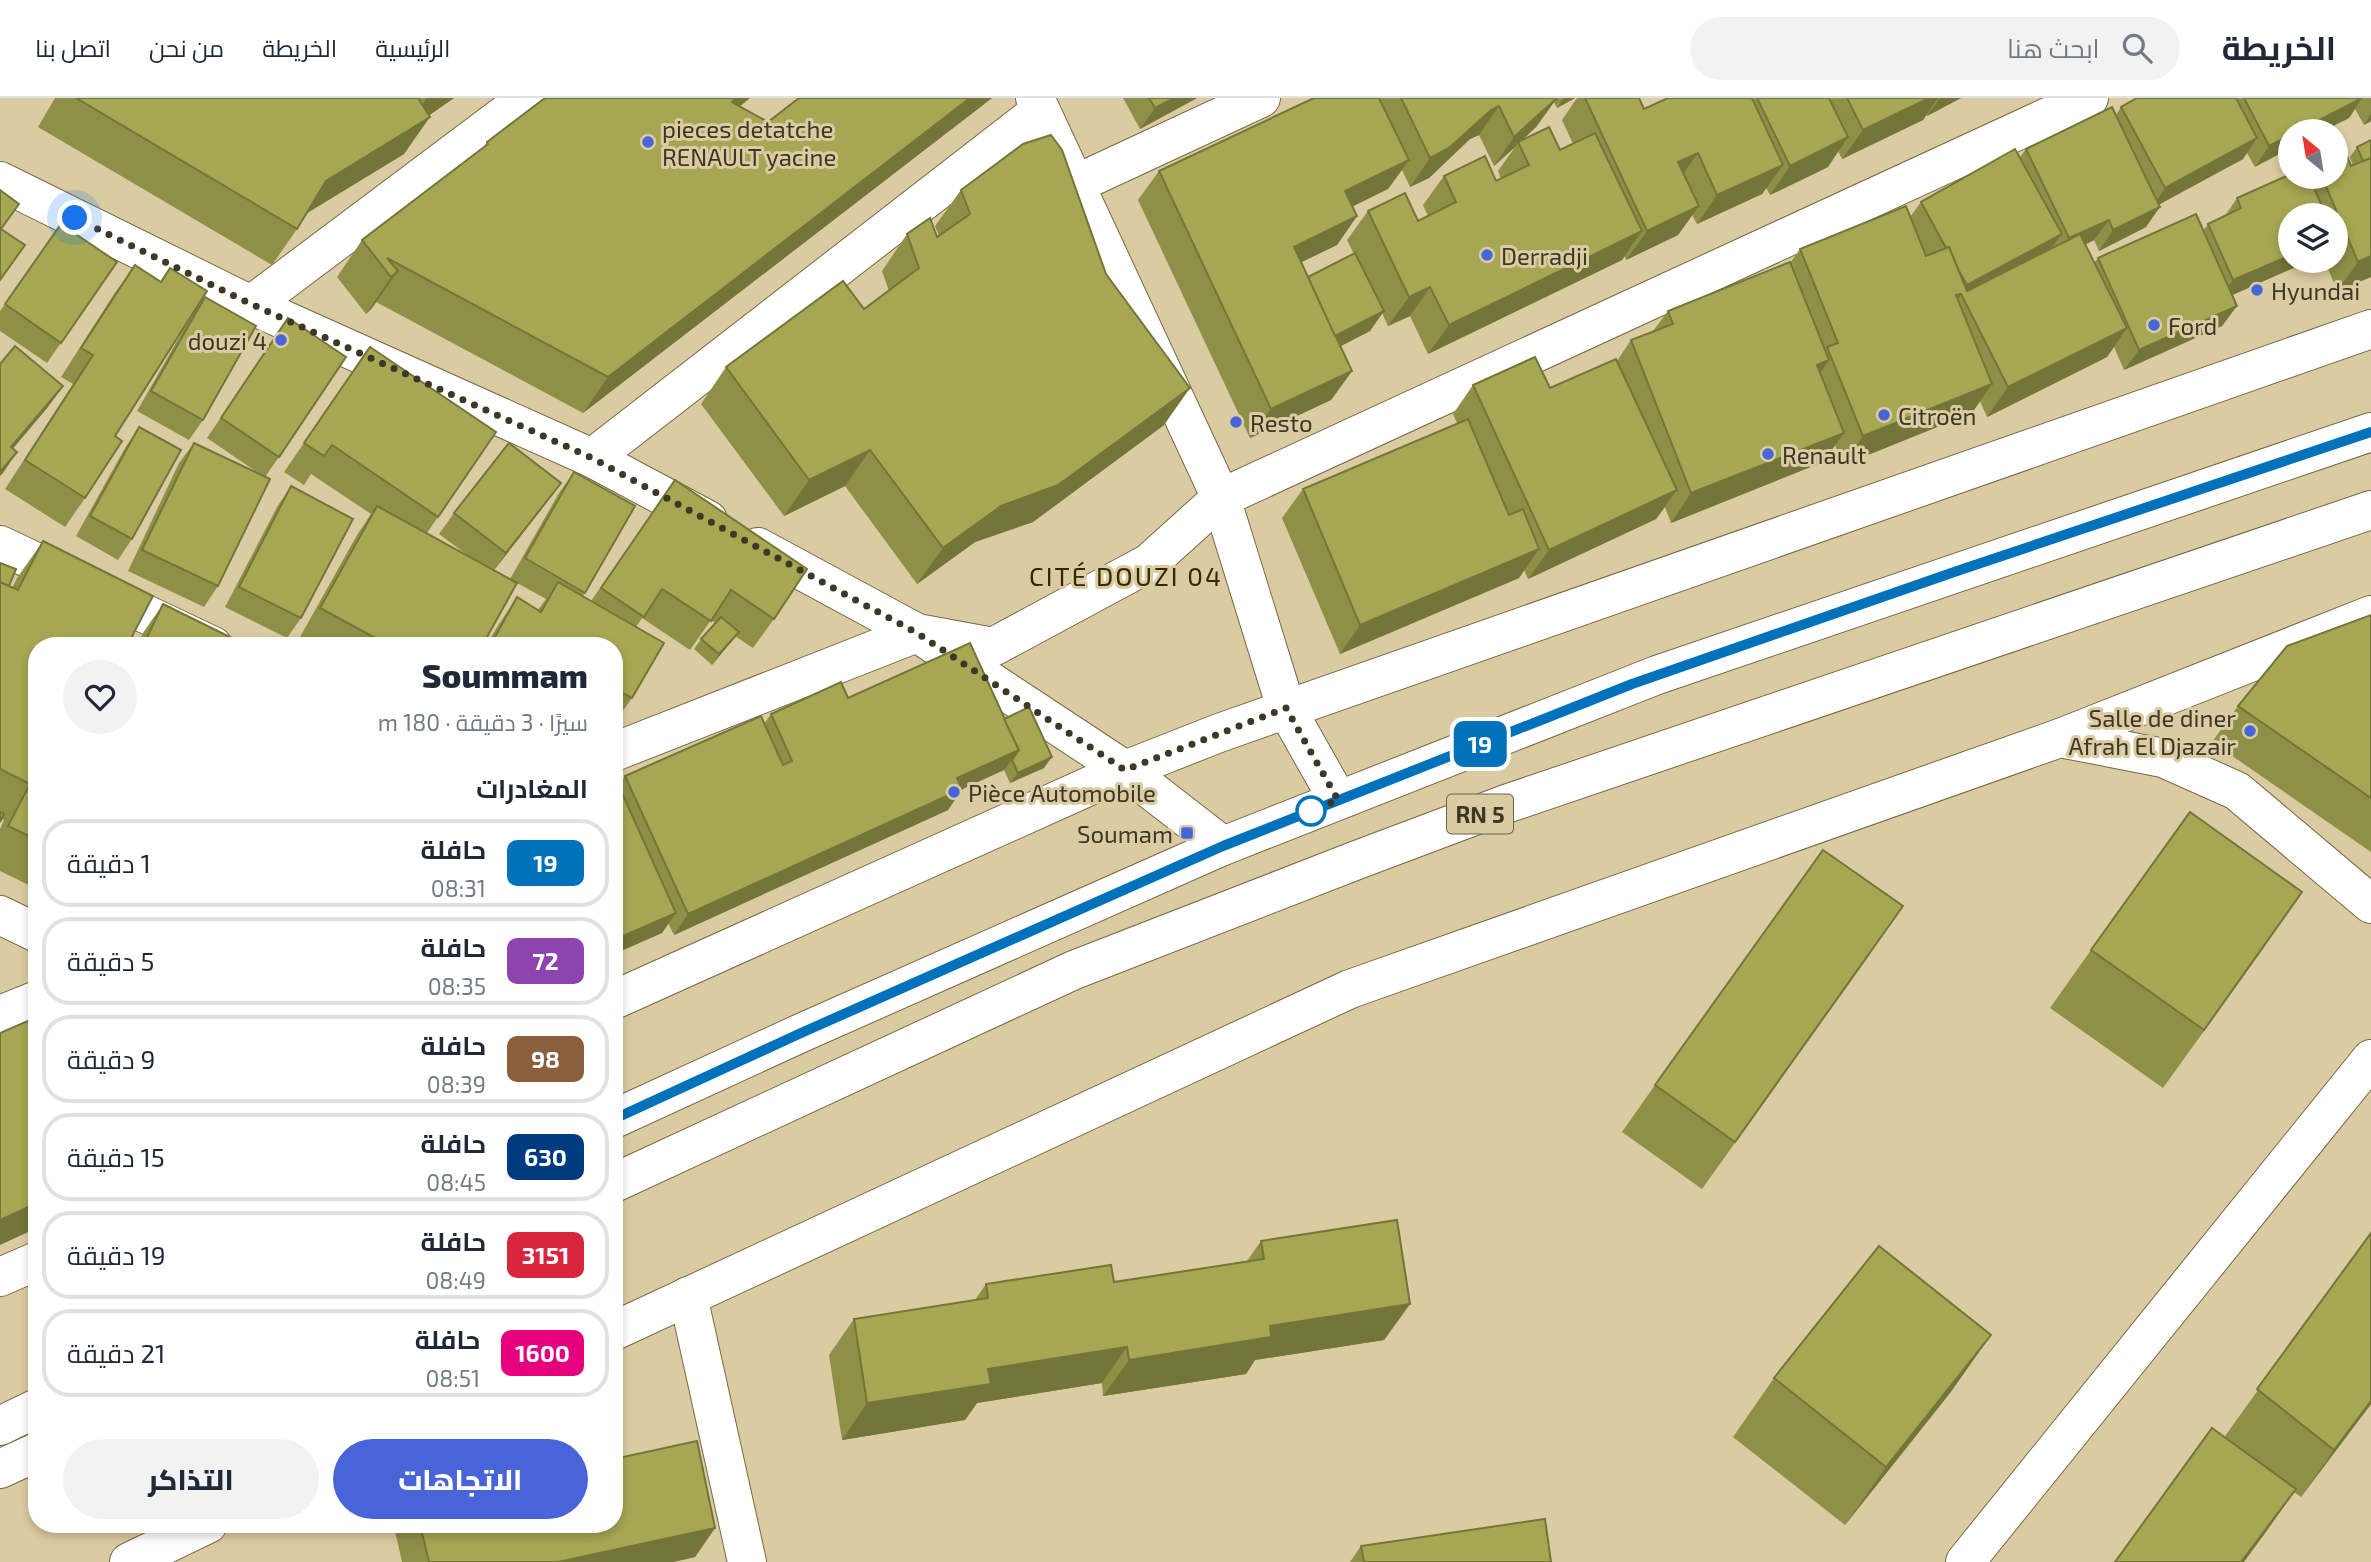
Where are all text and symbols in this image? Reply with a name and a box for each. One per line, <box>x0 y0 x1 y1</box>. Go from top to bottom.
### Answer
search box <box>1690 17 2180 80</box>
text: الخريطة <box>2222 27 2336 67</box>
icon: search <box>2118 29 2156 67</box>
text: ابحث هنا <box>2007 32 2100 63</box>
text: اتصل بنا <box>35 33 111 62</box>
text: من نحن <box>149 33 224 62</box>
text: الخريطة <box>262 33 337 62</box>
text: الرئيسية <box>375 33 450 62</box>
place label: pieces detatche RENAULT yacine <box>662 114 836 171</box>
north arrow <box>2278 119 2348 189</box>
map controls <box>2278 119 2348 273</box>
marker: pieces detatche RENAULT yacine <box>640 134 656 150</box>
your location <box>57 200 92 235</box>
button: layers <box>2278 203 2348 273</box>
place label: Derradji <box>1501 241 1588 270</box>
marker: Derradji <box>1479 247 1495 263</box>
place label: Hyundai <box>2271 276 2360 305</box>
marker: Hyundai <box>2249 282 2265 298</box>
place label: Ford <box>2168 311 2217 340</box>
marker: Ford <box>2146 317 2162 333</box>
place label: douzi 4 <box>188 326 267 355</box>
marker: douzi 4 <box>273 332 289 348</box>
place label: Citroën <box>1898 401 1977 430</box>
marker: Citroën <box>1876 407 1892 423</box>
place label: Resto <box>1250 408 1313 437</box>
marker: Resto <box>1228 414 1244 430</box>
place label: Renault <box>1782 440 1867 469</box>
marker: Renault <box>1760 446 1776 462</box>
district label: CITÉ DOUZI 04 <box>1029 560 1223 591</box>
text: Soummam <box>422 655 588 695</box>
button: heart <box>63 660 137 734</box>
place label: Salle de diner Afrah El Djazair <box>2069 703 2236 760</box>
text: سيرًا · 3 دقيقة · 180 m <box>378 708 588 736</box>
line badge: 19 <box>1448 721 1512 767</box>
marker: Salle de diner Afrah El Djazair <box>2242 723 2258 739</box>
text: 19 <box>1468 729 1492 758</box>
text: المغادرات <box>476 772 588 803</box>
place label: Pièce Automobile <box>968 778 1156 807</box>
marker: Pièce Automobile <box>946 784 962 800</box>
road number: RN 5 <box>1447 794 1513 834</box>
unlabelled marker <box>1296 796 1326 826</box>
place label: Soumam <box>1077 819 1173 848</box>
marker: Soumam <box>1179 825 1195 841</box>
text: حافلة <box>421 833 486 864</box>
text: 1 دقيقة <box>67 847 151 878</box>
text: 19 <box>533 848 558 877</box>
text: 08:31 <box>431 874 486 902</box>
text: حافلة <box>421 931 486 962</box>
text: 5 دقيقة <box>67 945 154 976</box>
text: 72 <box>532 946 559 975</box>
text: 08:35 <box>428 972 486 1000</box>
text: حافلة <box>421 1029 486 1060</box>
text: 9 دقيقة <box>67 1043 155 1074</box>
text: 98 <box>531 1044 560 1073</box>
text: 08:39 <box>427 1070 486 1098</box>
text: حافلة <box>421 1127 486 1158</box>
text: 15 دقيقة <box>67 1141 165 1172</box>
text: 630 <box>524 1142 567 1171</box>
text: 08:45 <box>426 1168 486 1196</box>
text: حافلة <box>421 1225 486 1256</box>
text: 19 دقيقة <box>67 1239 166 1270</box>
text: 3151 <box>522 1240 569 1269</box>
text: 08:49 <box>425 1266 486 1294</box>
text: حافلة <box>415 1323 480 1354</box>
text: 21 دقيقة <box>67 1337 165 1368</box>
text: 1600 <box>515 1338 570 1367</box>
text: 08:51 <box>425 1364 480 1392</box>
button: التذاكر <box>63 1439 319 1519</box>
button: الاتجاهات <box>333 1439 588 1519</box>

